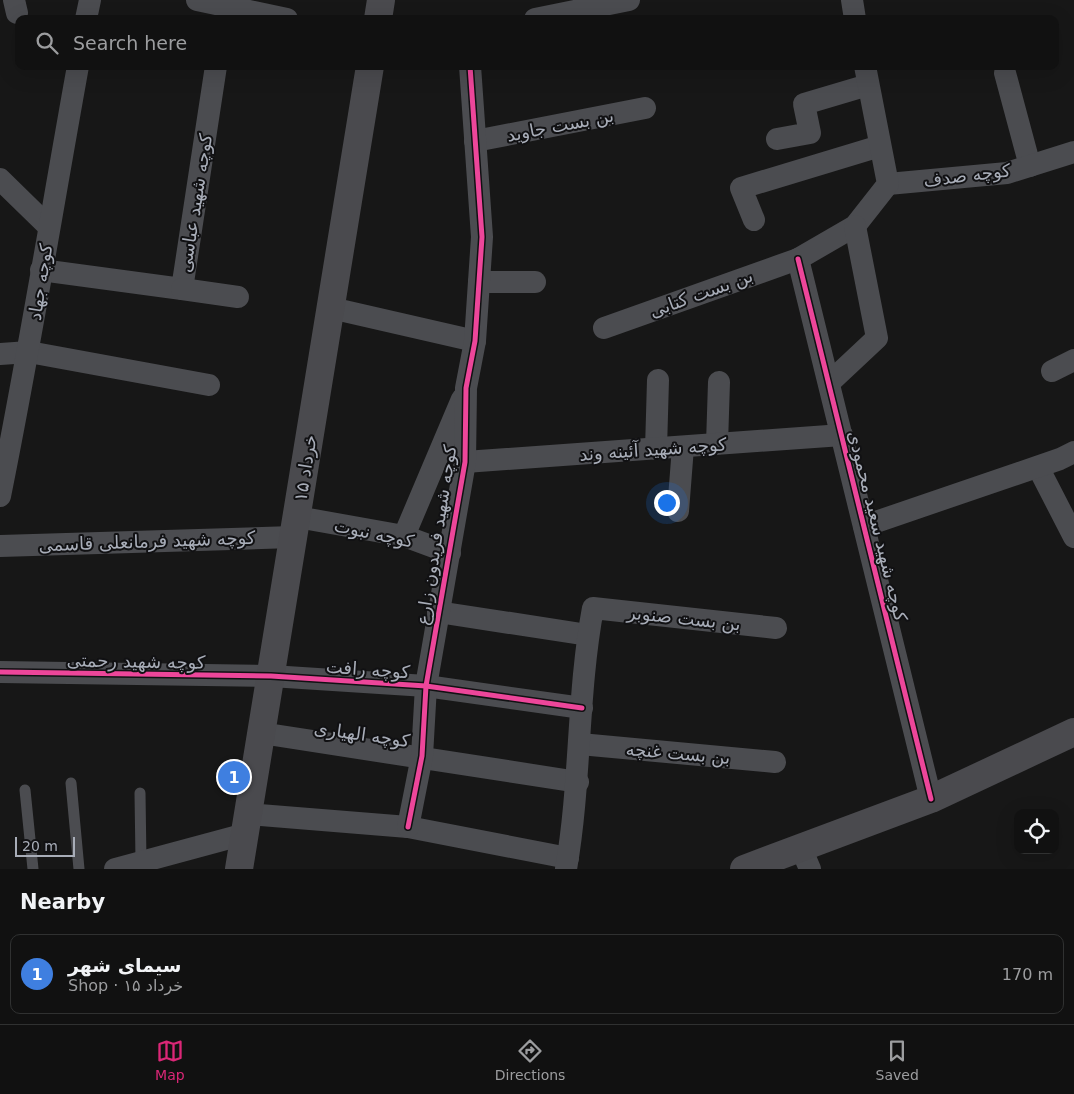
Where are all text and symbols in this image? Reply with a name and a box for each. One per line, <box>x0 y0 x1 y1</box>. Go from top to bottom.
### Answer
search box <box>15 15 1059 70</box>
icon: search <box>33 29 61 57</box>
text: Search here <box>73 32 187 54</box>
street label: بن بست جاوید <box>505 104 616 147</box>
street label: کوچه شهید عباسی <box>174 132 217 274</box>
street label: کوچه صدف <box>922 159 1012 192</box>
street label: کوچه جهاد <box>24 242 57 322</box>
street label: بن بست کتابی <box>646 265 756 322</box>
street label: کوچه شهید سعید محمودی <box>843 428 912 624</box>
street label: کوچه شهید آئینه وند <box>579 432 728 466</box>
street label: ۱۵ خرداد <box>289 433 322 503</box>
street label: کوچه شهید فریدون زارع <box>411 443 462 627</box>
your location <box>654 490 680 516</box>
street label: کوچه نبوت <box>332 514 416 553</box>
street label: کوچه شهید فرمانعلی قاسمی <box>38 527 256 556</box>
street label: بن بست صنوبر <box>625 602 742 635</box>
street label: کوچه شهید رحمتی <box>66 649 206 674</box>
street label: کوچه رافت <box>325 656 411 683</box>
street label: کوچه الهیاری <box>312 717 412 752</box>
street label: بن بست غنچه <box>625 738 731 769</box>
pin: 1 <box>218 758 250 796</box>
map controls <box>1014 809 1059 854</box>
button: locate <box>1014 809 1059 854</box>
scale bar <box>15 834 75 857</box>
text: 20 m <box>22 838 58 854</box>
text: Nearby <box>20 890 105 914</box>
text: سیمای شهر <box>68 954 181 976</box>
text: 1 <box>31 965 43 984</box>
text: 170 m <box>1002 965 1053 984</box>
text: Shop · ۱۵ خرداد <box>68 976 183 995</box>
tab: Map <box>155 1037 185 1083</box>
tab: Directions <box>495 1037 565 1083</box>
tab: Saved <box>876 1037 919 1083</box>

